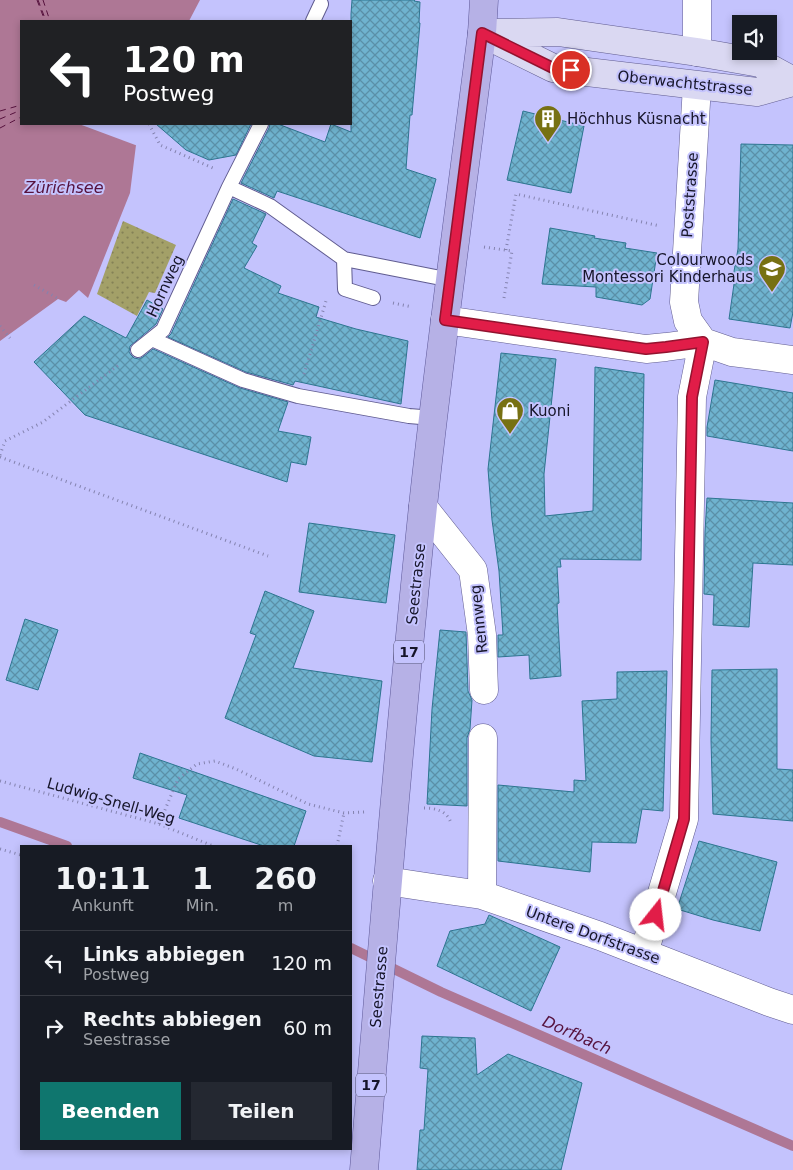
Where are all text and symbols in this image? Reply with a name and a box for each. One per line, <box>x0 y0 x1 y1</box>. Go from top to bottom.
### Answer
map controls <box>732 15 777 60</box>
button: sound <box>732 15 777 60</box>
icon: left <box>40 40 105 105</box>
text: 120 m <box>123 40 245 80</box>
pin <box>550 49 592 91</box>
icon: arrive <box>557 56 585 84</box>
street label: Oberwachtstrasse <box>617 67 753 99</box>
text: Postweg <box>123 81 215 106</box>
building icon: Höchhus Küsnacht <box>533 104 563 143</box>
place label: Höchhus Küsnacht <box>567 110 706 128</box>
street label: Poststrasse <box>678 152 702 238</box>
water label: Zürichsee <box>23 178 104 197</box>
place label: Colourwoods Montessori Kinderhaus <box>582 251 753 286</box>
street label: Hornweg <box>143 252 187 320</box>
school or university icon: Colourwoods Montessori Kinderhaus <box>757 254 787 293</box>
shop icon: Kuoni <box>495 396 525 435</box>
place label: Kuoni <box>529 402 570 420</box>
street label: Seestrasse <box>403 542 429 626</box>
street label: Rennweg <box>466 584 492 654</box>
road number: 17 <box>394 640 424 664</box>
street label: Ludwig-Snell-Weg <box>45 774 177 828</box>
text: 10:11 <box>55 861 151 896</box>
text: 1 <box>192 861 213 896</box>
text: 260 <box>254 861 317 896</box>
position arrow <box>629 888 681 940</box>
text: Ankunft <box>72 896 134 915</box>
text: Min. <box>186 896 219 915</box>
text: m <box>278 896 293 915</box>
street label: Untere Dorfstrasse <box>523 902 663 968</box>
text: Links abbiegen <box>83 943 245 965</box>
street label: Seestrasse <box>366 945 392 1029</box>
icon: left <box>40 949 68 977</box>
text: 120 m <box>271 952 332 974</box>
text: Postweg <box>83 965 150 984</box>
text: Rechts abbiegen <box>83 1008 262 1030</box>
water label: Dorfbach <box>540 1011 614 1059</box>
icon: right <box>40 1014 68 1042</box>
text: 60 m <box>283 1017 332 1039</box>
text: Seestrasse <box>83 1030 170 1049</box>
road number: 17 <box>356 1074 386 1096</box>
button: Beenden <box>40 1082 181 1140</box>
button: Teilen <box>191 1082 332 1140</box>

